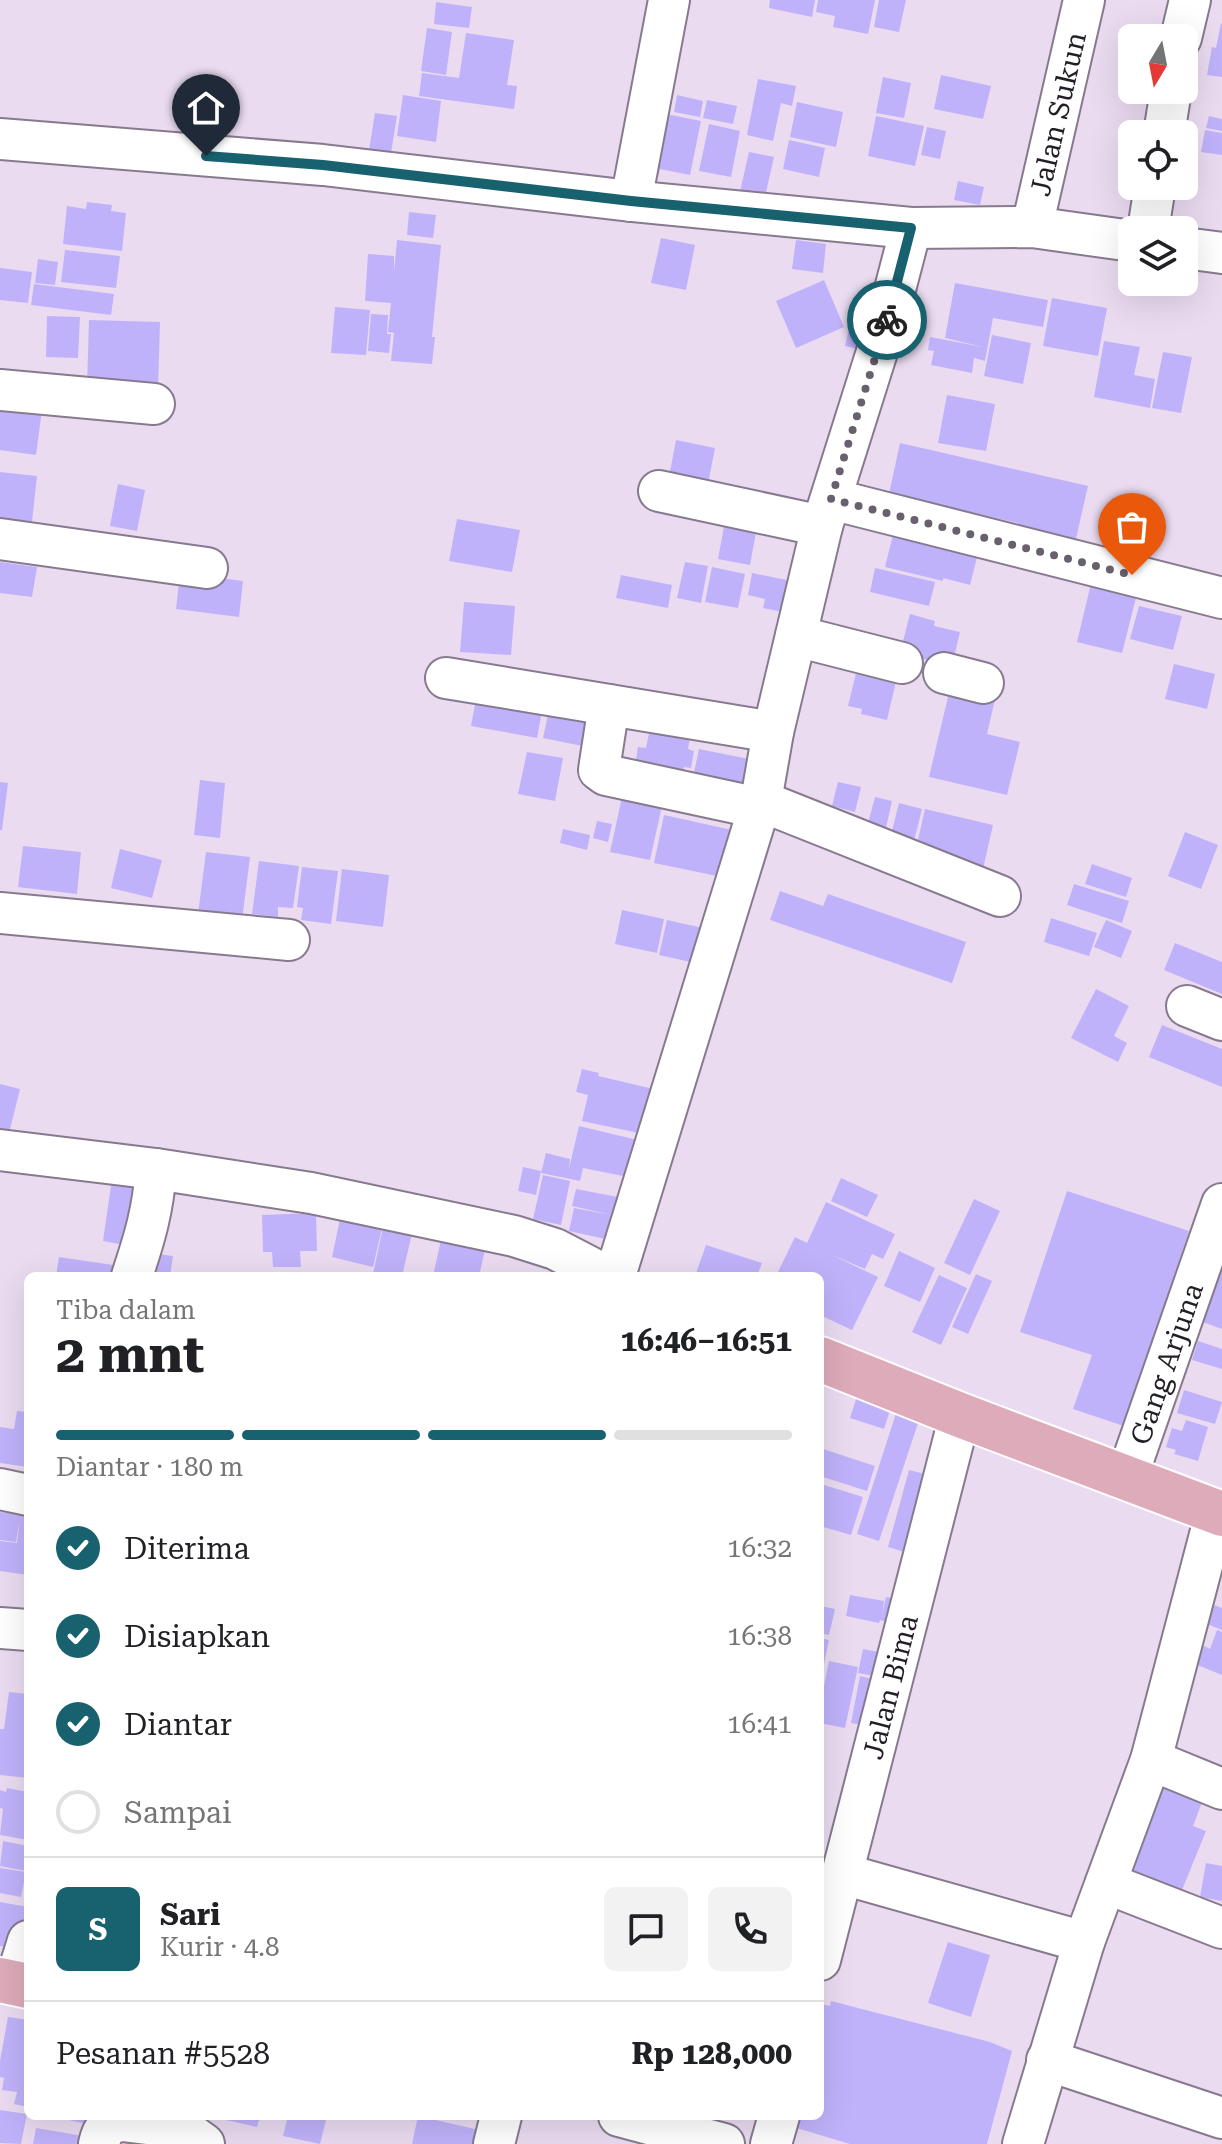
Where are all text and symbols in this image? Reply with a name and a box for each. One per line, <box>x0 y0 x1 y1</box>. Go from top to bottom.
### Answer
north arrow <box>1118 24 1198 104</box>
map controls <box>1118 24 1198 296</box>
street label: Jalan Sukun <box>1023 29 1093 199</box>
pin <box>172 74 240 156</box>
icon: home <box>184 86 228 130</box>
button: locate <box>1118 120 1198 200</box>
button: layers <box>1118 216 1198 296</box>
courier <box>847 280 927 360</box>
icon: bike <box>865 298 909 342</box>
pin <box>1098 493 1166 575</box>
icon: bag <box>1110 505 1154 549</box>
street label: Gang Arjuna <box>1123 1279 1210 1449</box>
text: Tiba dalam <box>56 1295 195 1325</box>
text: 16:46–16:51 <box>620 1323 792 1358</box>
text: 2 mnt <box>56 1324 204 1385</box>
text: Diantar · 180 m <box>56 1452 243 1482</box>
icon: check <box>56 1526 100 1570</box>
text: Diterima <box>124 1531 250 1566</box>
text: 16:32 <box>727 1533 792 1563</box>
street label: Jalan Bima <box>856 1611 925 1763</box>
icon: check <box>56 1614 100 1658</box>
text: Disiapkan <box>124 1619 270 1654</box>
text: 16:38 <box>727 1621 792 1651</box>
icon: check <box>56 1702 100 1746</box>
text: Diantar <box>124 1707 232 1742</box>
text: 16:41 <box>727 1709 792 1739</box>
text: Sampai <box>124 1795 232 1830</box>
button: chat <box>604 1887 688 1971</box>
button: phone <box>708 1887 792 1971</box>
text: Sari <box>160 1897 220 1932</box>
text: S <box>89 1912 107 1947</box>
text: Kurir · 4.8 <box>160 1932 280 1962</box>
text: Pesanan #5528 <box>56 2036 270 2071</box>
text: Rp 128,000 <box>631 2036 792 2071</box>

